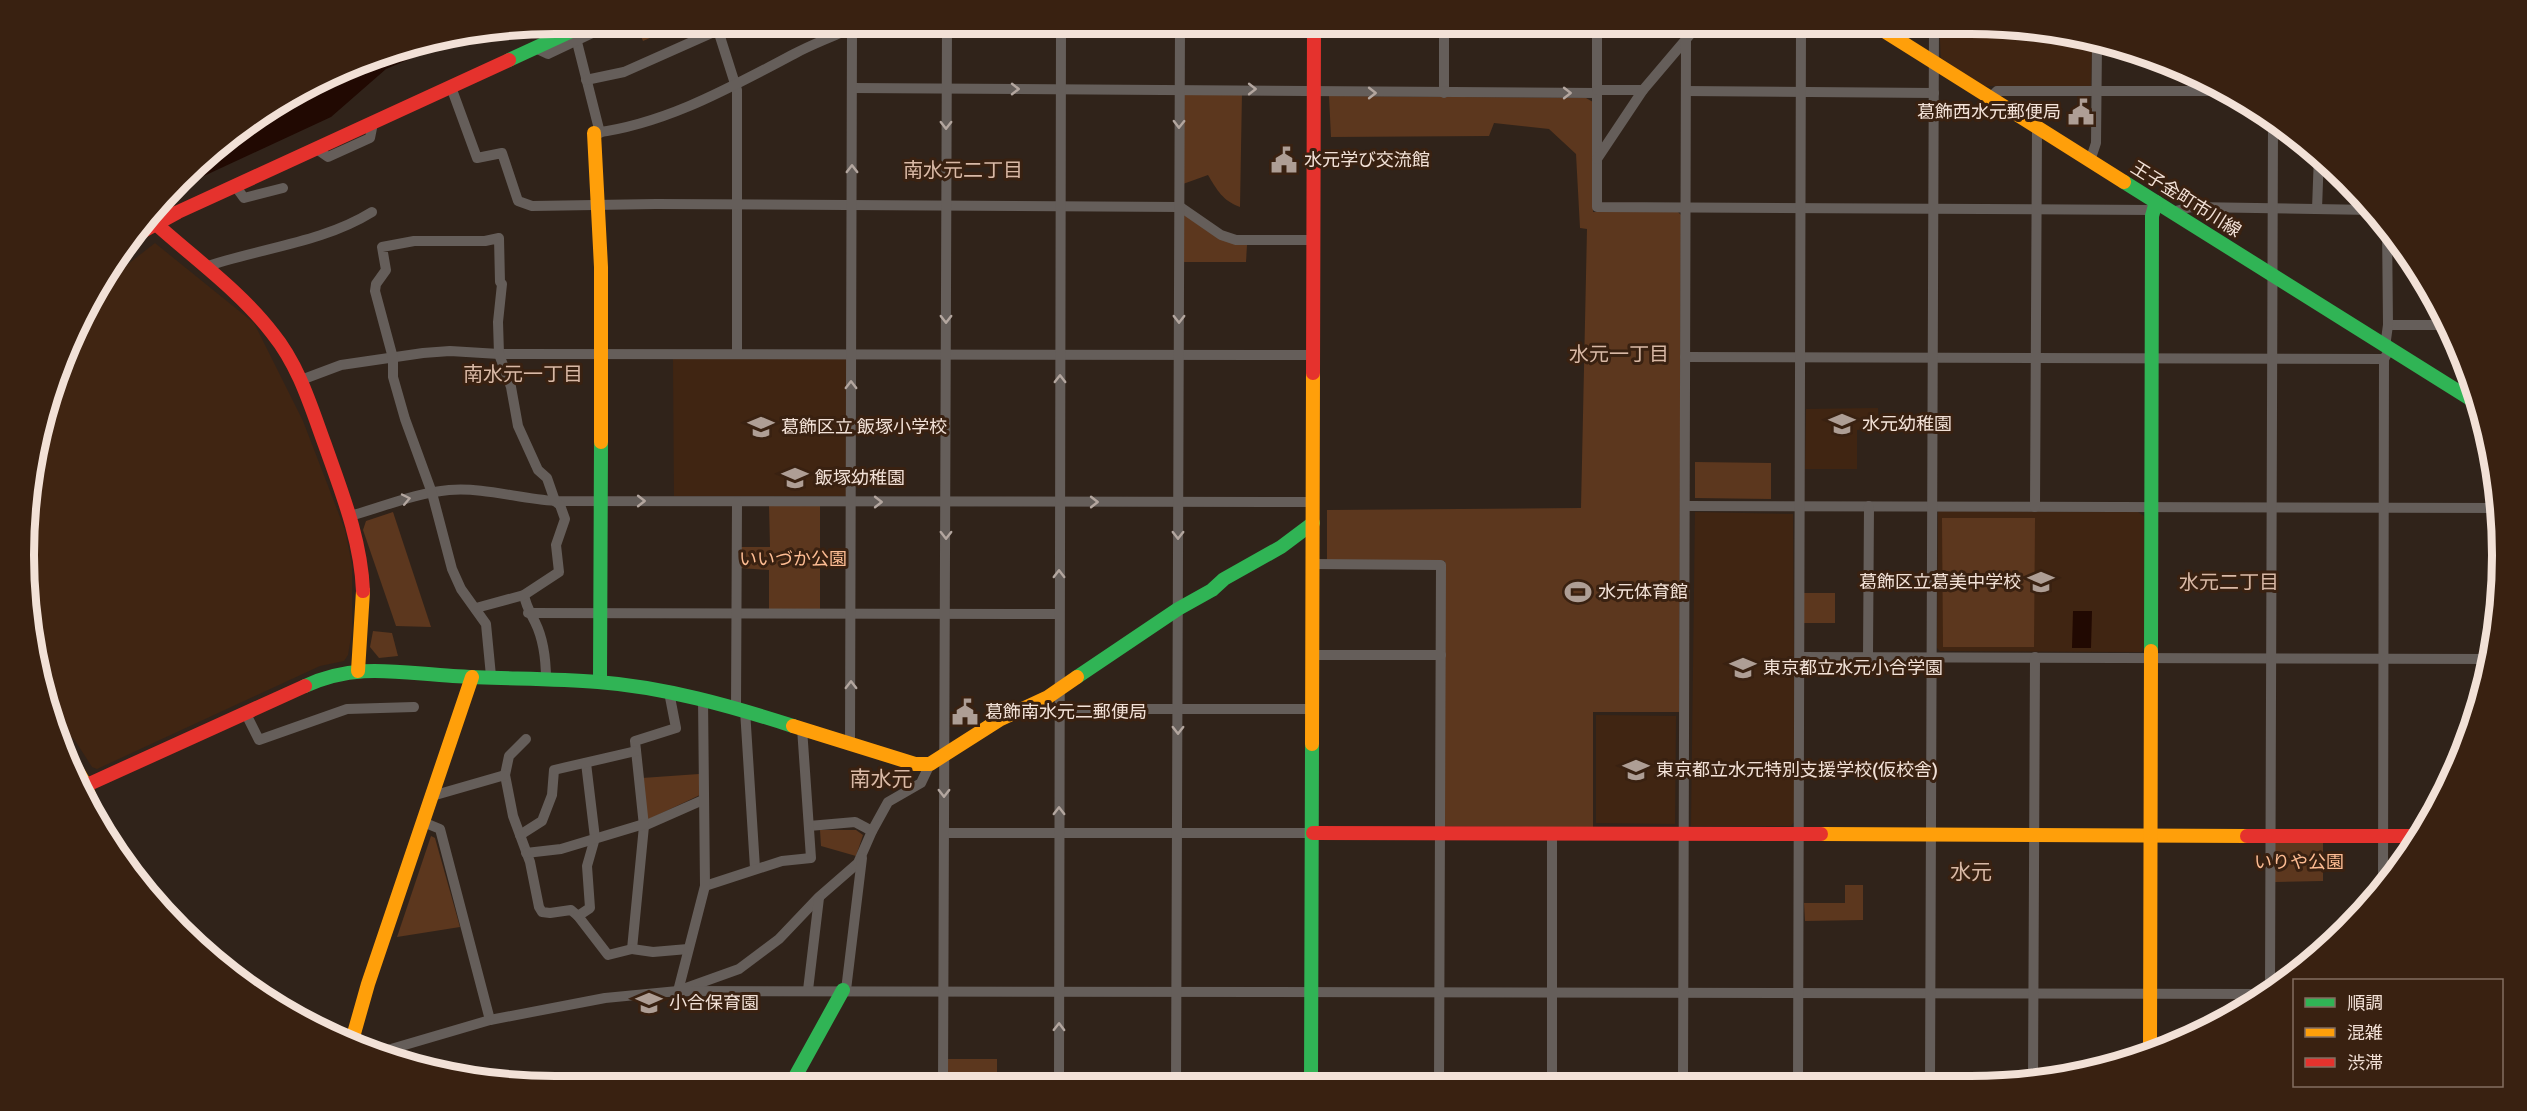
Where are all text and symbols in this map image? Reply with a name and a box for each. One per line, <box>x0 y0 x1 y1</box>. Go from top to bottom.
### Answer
one-way arrow <box>1011 83 1020 95</box>
one-way arrow <box>1248 83 1257 95</box>
one-way arrow <box>1368 87 1377 99</box>
one-way arrow <box>1563 87 1572 99</box>
public building icon: 葛飾西水元郵便局 <box>2066 97 2096 127</box>
place label: 葛飾西水元郵便局 <box>1917 101 2061 123</box>
one-way arrow <box>940 120 952 129</box>
one-way arrow <box>1173 120 1186 129</box>
public building icon: 水元学び交流館 <box>1269 145 1299 175</box>
place label: 水元学び交流館 <box>1304 149 1430 171</box>
street label: 王子金町市川線 <box>2127 156 2245 242</box>
district label: 南水元二丁目 <box>903 158 1023 183</box>
one-way arrow <box>846 164 858 173</box>
one-way arrow <box>940 315 952 324</box>
one-way arrow <box>1173 315 1185 324</box>
district label: 水元一丁目 <box>1569 342 1669 367</box>
district label: 南水元一丁目 <box>463 362 583 387</box>
one-way arrow <box>1054 375 1066 384</box>
one-way arrow <box>845 380 857 389</box>
school or university icon: 水元幼稚園 <box>1827 409 1857 439</box>
school or university icon: 葛飾区立 飯塚小学校 <box>746 412 776 442</box>
place label: 水元幼稚園 <box>1862 413 1952 435</box>
place label: 葛飾区立 飯塚小学校 <box>781 416 947 438</box>
school or university icon: 飯塚幼稚園 <box>780 463 810 493</box>
place label: 飯塚幼稚園 <box>815 467 905 489</box>
one-way arrow <box>401 493 411 506</box>
one-way arrow <box>637 495 646 507</box>
one-way arrow <box>874 496 883 508</box>
one-way arrow <box>1090 496 1099 508</box>
one-way arrow <box>940 531 952 540</box>
one-way arrow <box>1172 531 1184 540</box>
park label: いいづか公園 <box>739 548 847 570</box>
school or university icon: 葛飾区立葛美中学校 <box>2026 567 2056 597</box>
one-way arrow <box>1053 570 1065 579</box>
district label: 水元二丁目 <box>2179 570 2279 595</box>
place label: 葛飾区立葛美中学校 <box>1859 571 2021 593</box>
sports icon: 水元体育館 <box>1563 577 1593 607</box>
place label: 水元体育館 <box>1598 581 1688 603</box>
school or university icon: 東京都立水元小合学園 <box>1728 653 1758 683</box>
place label: 東京都立水元小合学園 <box>1763 657 1943 679</box>
one-way arrow <box>845 680 857 689</box>
public building icon: 葛飾南水元二郵便局 <box>950 697 980 727</box>
place label: 葛飾南水元二郵便局 <box>985 701 1147 723</box>
one-way arrow <box>1171 726 1184 735</box>
school or university icon: 東京都立水元特別支援学校(仮校舎) <box>1621 755 1651 785</box>
place label: 東京都立水元特別支援学校(仮校舎) <box>1656 759 1938 781</box>
district label: 南水元 <box>850 766 913 792</box>
one-way arrow <box>938 789 950 798</box>
one-way arrow <box>1053 806 1065 815</box>
park label: いりや公園 <box>2254 851 2344 873</box>
district label: 水元 <box>1950 859 1992 885</box>
legend <box>2293 979 2503 1087</box>
school or university icon: 小合保育園 <box>634 988 664 1018</box>
place label: 小合保育園 <box>669 992 759 1014</box>
text: 順調 <box>2347 992 2383 1014</box>
one-way arrow <box>1053 1022 1066 1031</box>
text: 混雑 <box>2347 1022 2383 1044</box>
text: 渋滞 <box>2347 1052 2383 1074</box>

